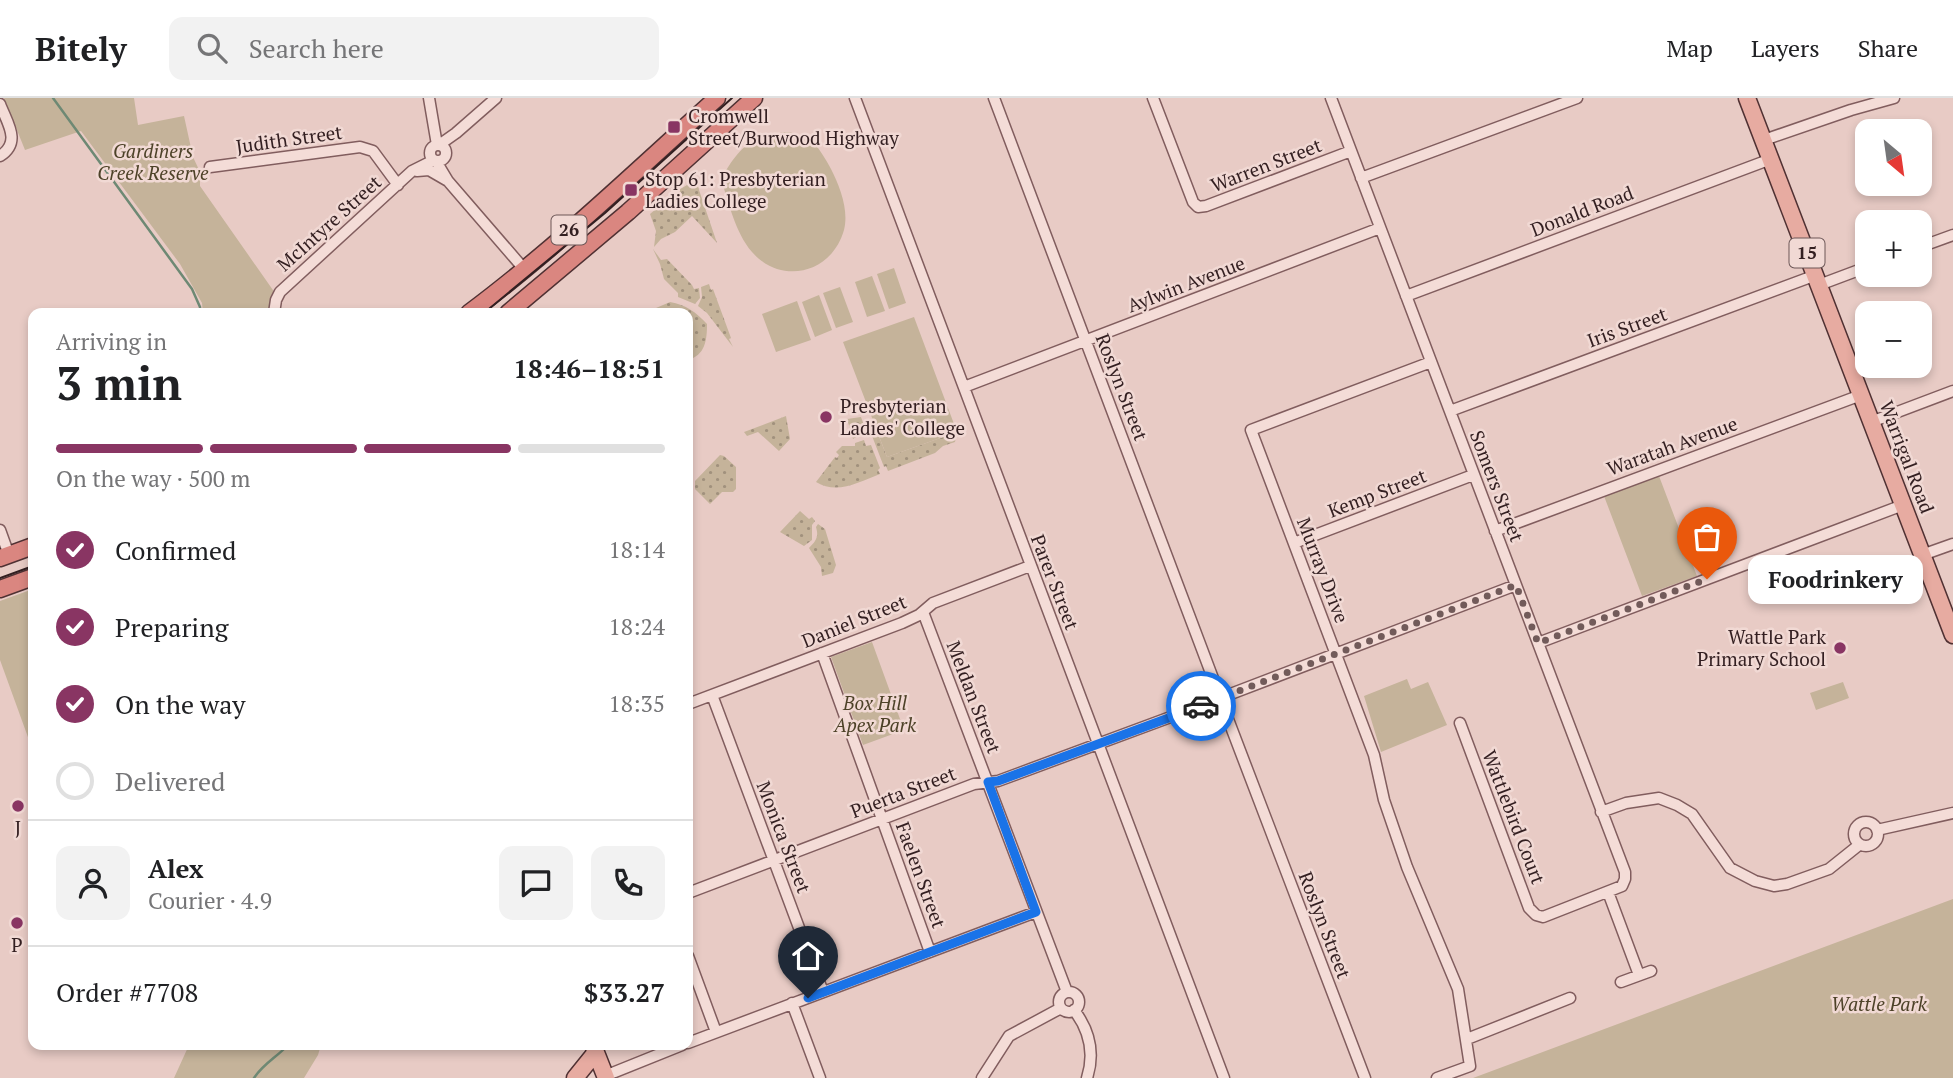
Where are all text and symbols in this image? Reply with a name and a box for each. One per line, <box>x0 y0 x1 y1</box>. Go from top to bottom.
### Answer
search box <box>169 17 659 80</box>
text: Bitely <box>35 27 127 70</box>
icon: search <box>193 29 231 67</box>
text: Search here <box>249 31 384 65</box>
text: Map <box>1666 32 1713 64</box>
text: Layers <box>1751 32 1820 64</box>
text: Share <box>1858 32 1918 64</box>
place label: Cromwell Street/Burwood Highway <box>688 103 899 150</box>
street label: Judith Street <box>234 119 344 158</box>
marker: Cromwell Street/Burwood Highway <box>666 119 682 135</box>
north arrow <box>1855 119 1932 196</box>
map controls <box>1855 119 1932 378</box>
street label: Warren Street <box>1207 132 1325 197</box>
park label: Gardiners Creek Reserve <box>97 138 209 185</box>
place label: Stop 61: Presbyterian Ladies College <box>645 166 826 213</box>
street label: McIntyre Street <box>271 169 386 276</box>
street label: Donald Road <box>1527 179 1637 242</box>
marker: Stop 61: Presbyterian Ladies College <box>623 182 639 198</box>
button: + <box>1855 210 1932 287</box>
road number: 26 <box>552 216 586 244</box>
road number: 15 <box>1790 238 1825 268</box>
street label: Aylwin Avenue <box>1123 250 1248 317</box>
street label: Iris Street <box>1583 301 1670 353</box>
button: − <box>1855 301 1932 378</box>
text: Arriving in <box>56 326 167 357</box>
street label: Roslyn Street <box>1091 330 1154 444</box>
text: 18:46–18:51 <box>513 351 665 385</box>
text: 3 min <box>56 352 182 413</box>
place label: Presbyterian Ladies' College <box>840 393 965 440</box>
street label: Warrigal Road <box>1875 397 1941 517</box>
marker: Presbyterian Ladies' College <box>818 409 834 425</box>
street label: Waratah Avenue <box>1603 410 1741 481</box>
street label: Somers Street <box>1465 427 1530 545</box>
street label: Kemp Street <box>1324 462 1430 523</box>
text: On the way · 500 m <box>56 463 250 494</box>
pin <box>1677 507 1737 579</box>
street label: Murray Drive <box>1292 513 1355 626</box>
icon: bag <box>1688 518 1726 556</box>
street label: Parer Street <box>1026 530 1085 633</box>
icon: check <box>56 531 94 569</box>
text: Confirmed <box>115 533 236 567</box>
text: 18:14 <box>608 534 665 565</box>
callout: Foodrinkery <box>1749 554 1924 603</box>
text: Foodrinkery <box>1768 564 1903 595</box>
street label: Daniel Street <box>798 588 910 653</box>
icon: check <box>56 608 94 646</box>
text: Preparing <box>115 610 228 644</box>
text: 18:24 <box>608 611 665 642</box>
place label: Wattle Park Primary School <box>1697 624 1826 671</box>
street label: Meldan Street <box>942 637 1007 757</box>
marker: Wattle Park Primary School <box>1832 640 1848 656</box>
courier <box>1166 671 1236 741</box>
icon: check <box>56 685 94 723</box>
text: On the way <box>115 687 246 721</box>
icon: car <box>1182 687 1220 725</box>
text: 18:35 <box>608 688 665 719</box>
park label: Box Hill Apex Park <box>833 690 917 737</box>
street label: Wattlebird Court <box>1477 746 1551 887</box>
street label: Puerta Street <box>847 760 959 823</box>
text: Delivered <box>115 764 225 798</box>
street label: Monica Street <box>752 777 817 896</box>
marker: J <box>10 798 26 814</box>
place label: J <box>15 815 21 840</box>
street label: Faelen Street <box>891 818 952 931</box>
button: person <box>56 846 130 920</box>
button: chat <box>499 846 573 920</box>
button: phone <box>591 846 665 920</box>
text: Alex <box>148 851 204 885</box>
street label: Roslyn Street <box>1294 868 1357 982</box>
text: Courier · 4.9 <box>148 885 272 916</box>
marker: P <box>9 915 25 931</box>
pin <box>778 926 838 998</box>
place label: P <box>11 932 23 957</box>
icon: home <box>789 937 827 975</box>
text: Order #7708 <box>56 975 198 1009</box>
text: $33.27 <box>584 975 665 1009</box>
park label: Wattle Park <box>1831 991 1928 1016</box>

